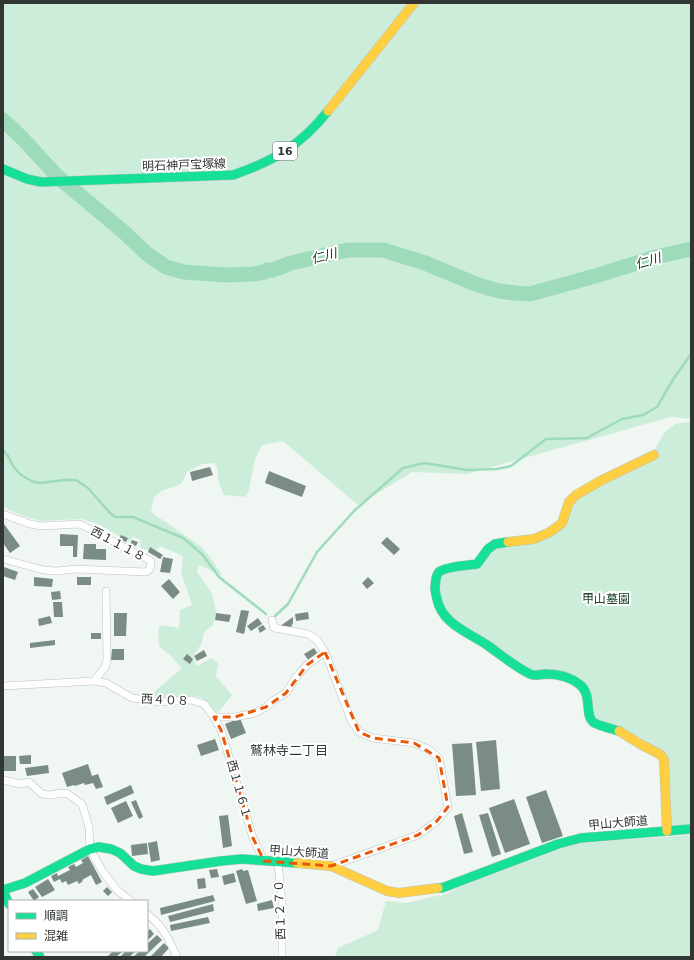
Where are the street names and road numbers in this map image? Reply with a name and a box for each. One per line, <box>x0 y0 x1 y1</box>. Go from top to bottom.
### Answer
road number: 16 <box>273 142 297 160</box>
street label: 明石神戸宝塚線 <box>142 157 226 173</box>
street label: 西１１１８ <box>88 524 148 564</box>
street label: 西４０８ <box>141 692 189 708</box>
street label: 西１１６１ <box>224 758 254 820</box>
street label: 甲山大師道 <box>587 813 649 833</box>
street label: 甲山大師道 <box>269 843 329 861</box>
street label: 西１２７０ <box>272 880 288 940</box>

